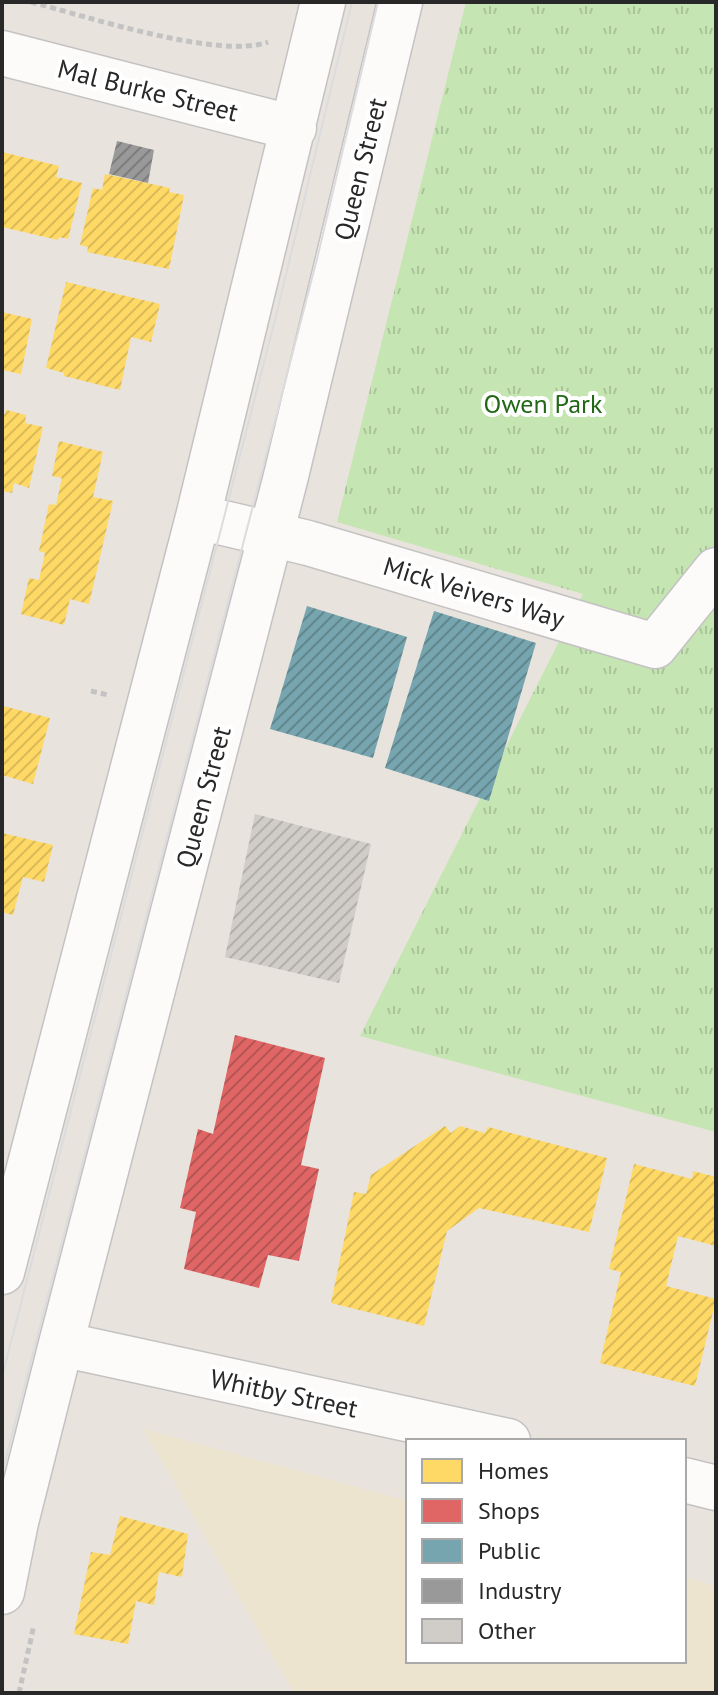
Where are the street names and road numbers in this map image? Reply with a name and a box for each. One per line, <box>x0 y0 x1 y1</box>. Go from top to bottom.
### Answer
street label: Mal Burke Street <box>54 52 242 128</box>
street label: Queen Street <box>326 94 394 244</box>
street label: Mick Veivers Way <box>379 549 569 635</box>
street label: Queen Street <box>168 722 238 872</box>
street label: Whitby Street <box>207 1361 361 1425</box>

